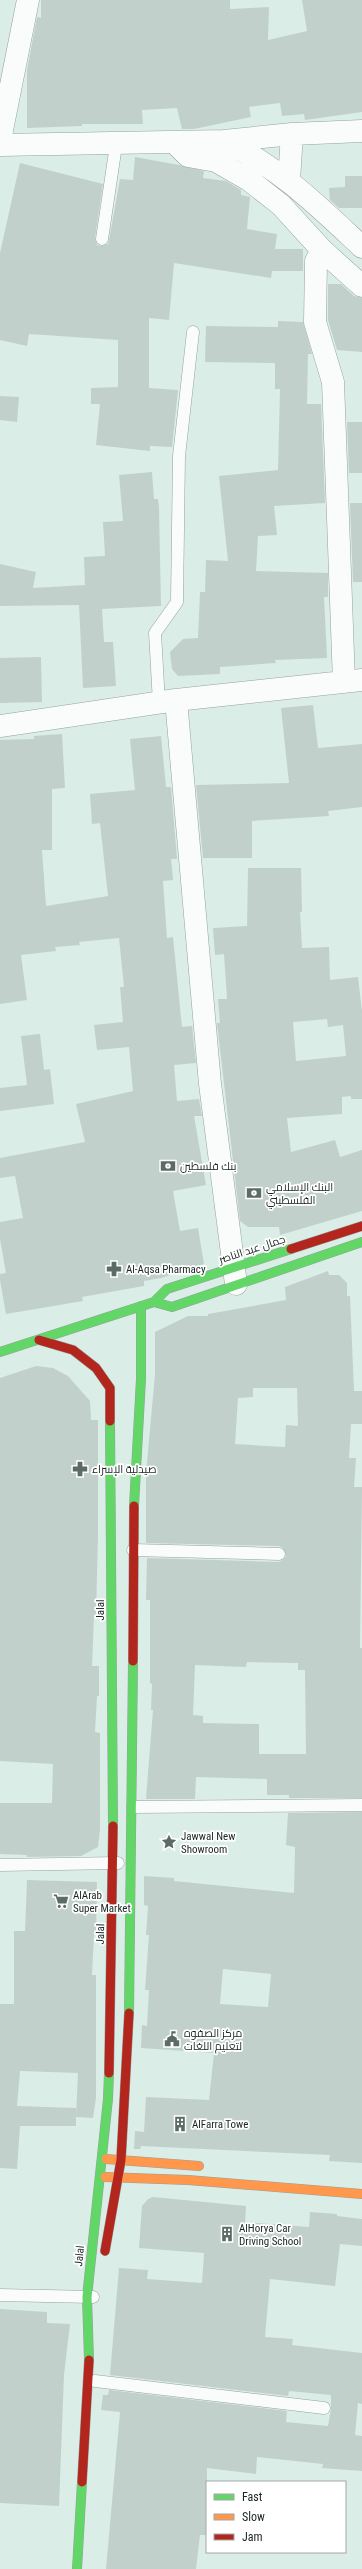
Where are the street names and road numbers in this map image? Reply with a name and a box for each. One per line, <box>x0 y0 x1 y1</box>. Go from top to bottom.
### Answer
street label: جمال عبد الناصر <box>216 1233 287 1267</box>
street label: Jalal <box>94 1600 107 1620</box>
street label: Jalal <box>94 1923 107 1945</box>
street label: Jalal <box>72 2245 87 2267</box>

